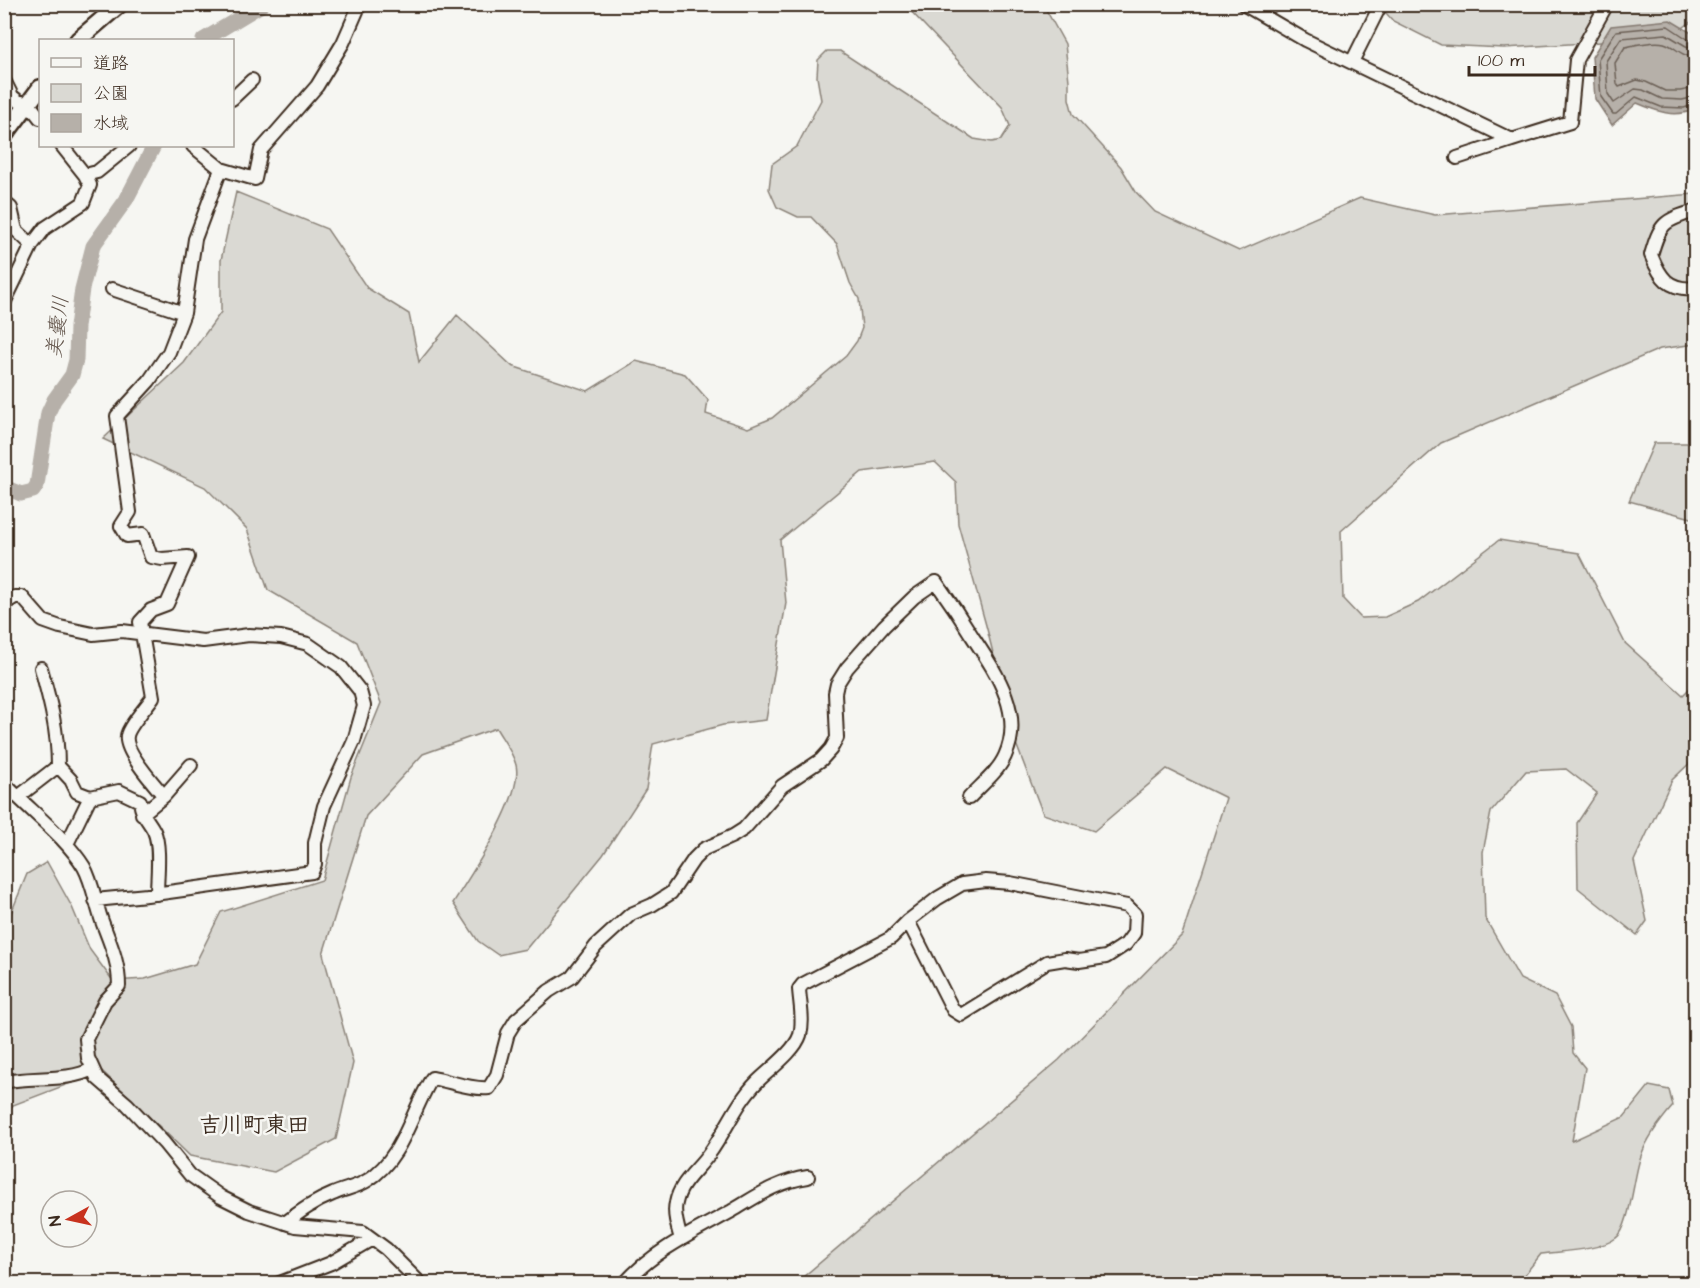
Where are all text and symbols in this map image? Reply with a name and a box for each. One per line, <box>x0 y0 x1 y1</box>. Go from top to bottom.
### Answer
legend <box>39 39 234 147</box>
scale bar <box>1469 39 1595 77</box>
text: 100 m <box>1478 48 1524 73</box>
text: 道路 <box>93 51 129 76</box>
text: 公園 <box>93 81 129 106</box>
text: 水域 <box>93 111 129 136</box>
water label: 美嚢川 <box>39 294 76 360</box>
district label: 吉川町東田 <box>199 1110 309 1141</box>
north arrow <box>39 1189 99 1249</box>
text: N <box>44 1214 67 1227</box>

